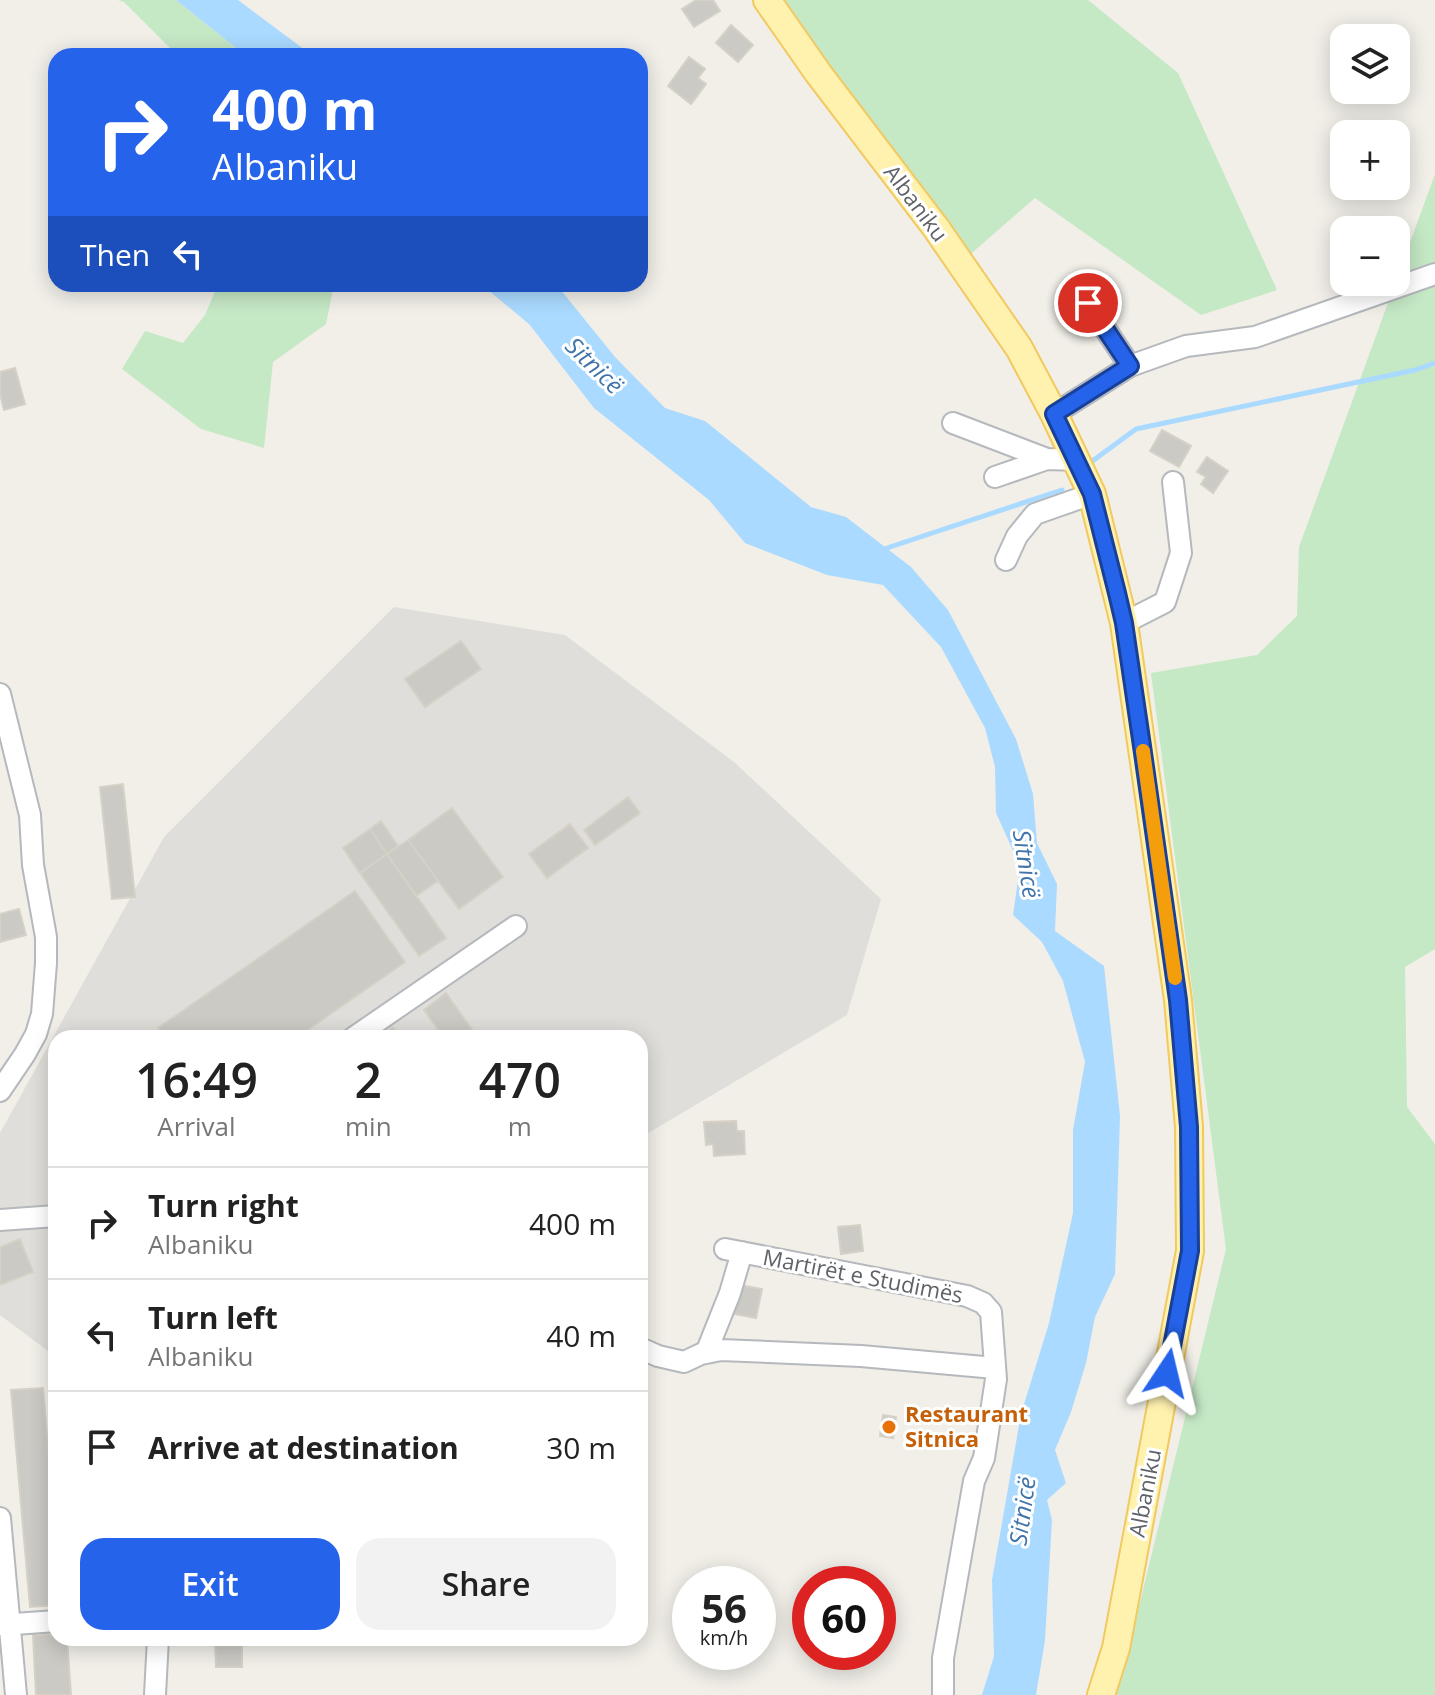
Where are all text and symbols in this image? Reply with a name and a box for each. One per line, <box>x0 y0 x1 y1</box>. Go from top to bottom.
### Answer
map controls <box>1330 24 1410 296</box>
button: layers <box>1330 24 1410 104</box>
text: 400 m <box>212 70 378 146</box>
icon: right <box>80 80 184 184</box>
button: + <box>1330 120 1410 200</box>
text: Albaniku <box>212 142 358 191</box>
street label: Albaniku <box>878 158 956 247</box>
button: − <box>1330 216 1410 296</box>
icon: left <box>166 232 210 276</box>
text: Then <box>80 234 150 275</box>
pin <box>1054 269 1122 337</box>
icon: arrive <box>1066 281 1110 325</box>
water label: Sitnicë <box>559 329 631 401</box>
water label: Sitnicë <box>1006 827 1049 900</box>
text: 16:49 <box>135 1047 258 1112</box>
text: 2 <box>355 1047 382 1112</box>
text: 470 <box>479 1047 561 1112</box>
text: Arrival <box>157 1108 236 1144</box>
text: min <box>345 1108 392 1144</box>
text: m <box>508 1108 532 1144</box>
text: Turn right <box>148 1185 299 1226</box>
icon: right <box>80 1201 124 1245</box>
text: 400 m <box>529 1203 616 1244</box>
text: Albaniku <box>148 1226 253 1262</box>
street label: Martirët e Studimës <box>761 1241 966 1309</box>
text: Turn left <box>148 1297 278 1338</box>
icon: left <box>80 1313 124 1357</box>
text: 40 m <box>546 1315 616 1356</box>
position arrow <box>1125 1331 1209 1415</box>
text: Albaniku <box>148 1338 253 1374</box>
place label: Restaurant Sitnica <box>905 1398 1028 1453</box>
marker: Restaurant Sitnica <box>880 1418 898 1436</box>
icon: arrive <box>80 1425 124 1469</box>
text: Arrive at destination <box>148 1427 459 1468</box>
text: 30 m <box>546 1427 616 1468</box>
street label: Albaniku <box>1121 1446 1167 1539</box>
water label: Sitnicë <box>1000 1474 1043 1547</box>
button: Exit <box>80 1538 340 1630</box>
button: Share <box>356 1538 616 1630</box>
speed limit sign: 60 <box>792 1566 896 1670</box>
text: 56 <box>701 1580 747 1635</box>
text: km/h <box>700 1624 748 1651</box>

